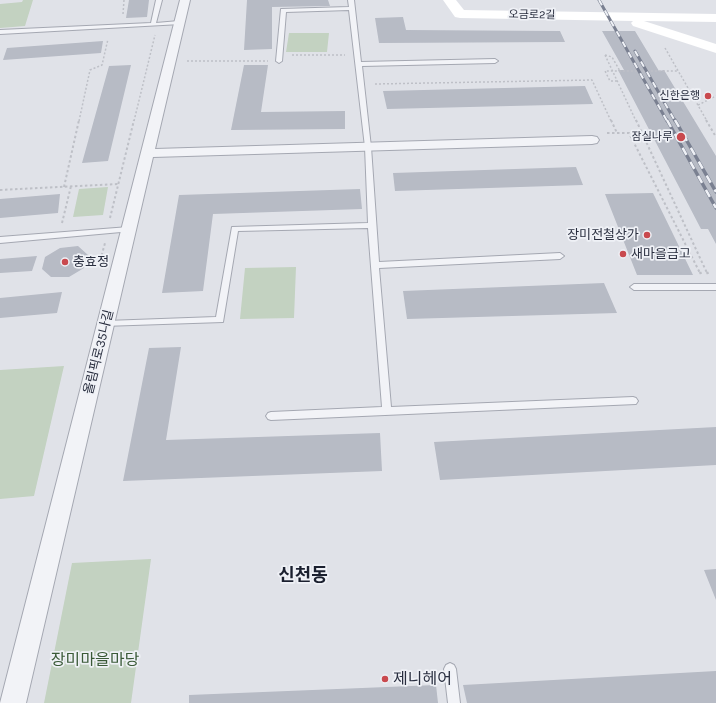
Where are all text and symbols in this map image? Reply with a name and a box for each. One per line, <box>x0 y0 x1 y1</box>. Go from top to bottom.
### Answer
street label: 오금로2길 <box>508 8 556 22</box>
place label: 신한은행 <box>660 89 700 103</box>
marker: 신한은행 <box>703 91 713 101</box>
place label: 잠실나루 <box>632 130 672 144</box>
marker: 잠실나루 <box>675 131 687 143</box>
place label: 장미전철상가 <box>567 227 639 243</box>
marker: 장미전철상가 <box>642 230 652 240</box>
place label: 새마을금고 <box>631 246 691 262</box>
marker: 새마을금고 <box>618 249 628 259</box>
place label: 충효정 <box>73 254 109 270</box>
marker: 충효정 <box>60 257 70 267</box>
street label: 올림픽로35나길 <box>81 308 117 396</box>
district label: 신천동 <box>278 565 328 587</box>
park label: 장미마을마당 <box>51 650 139 670</box>
place label: 제니헤어 <box>393 669 452 689</box>
marker: 제니헤어 <box>380 674 390 684</box>

